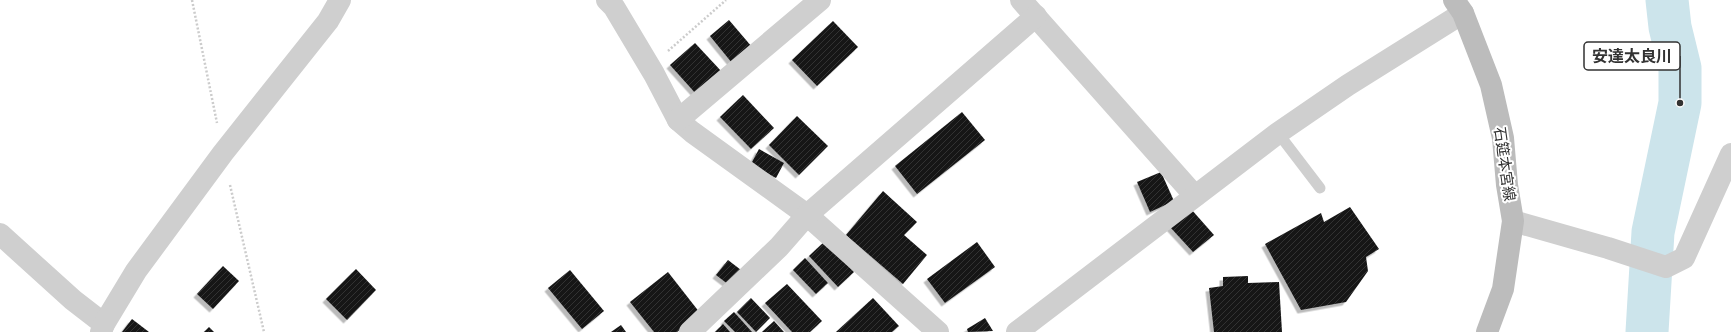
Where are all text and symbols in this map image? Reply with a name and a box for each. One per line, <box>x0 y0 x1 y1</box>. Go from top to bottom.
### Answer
callout: 安達太良川 <box>1584 42 1680 70</box>
text: 安達太良川 <box>1592 46 1672 66</box>
street label: 石筵本宮線 <box>1490 126 1520 202</box>

